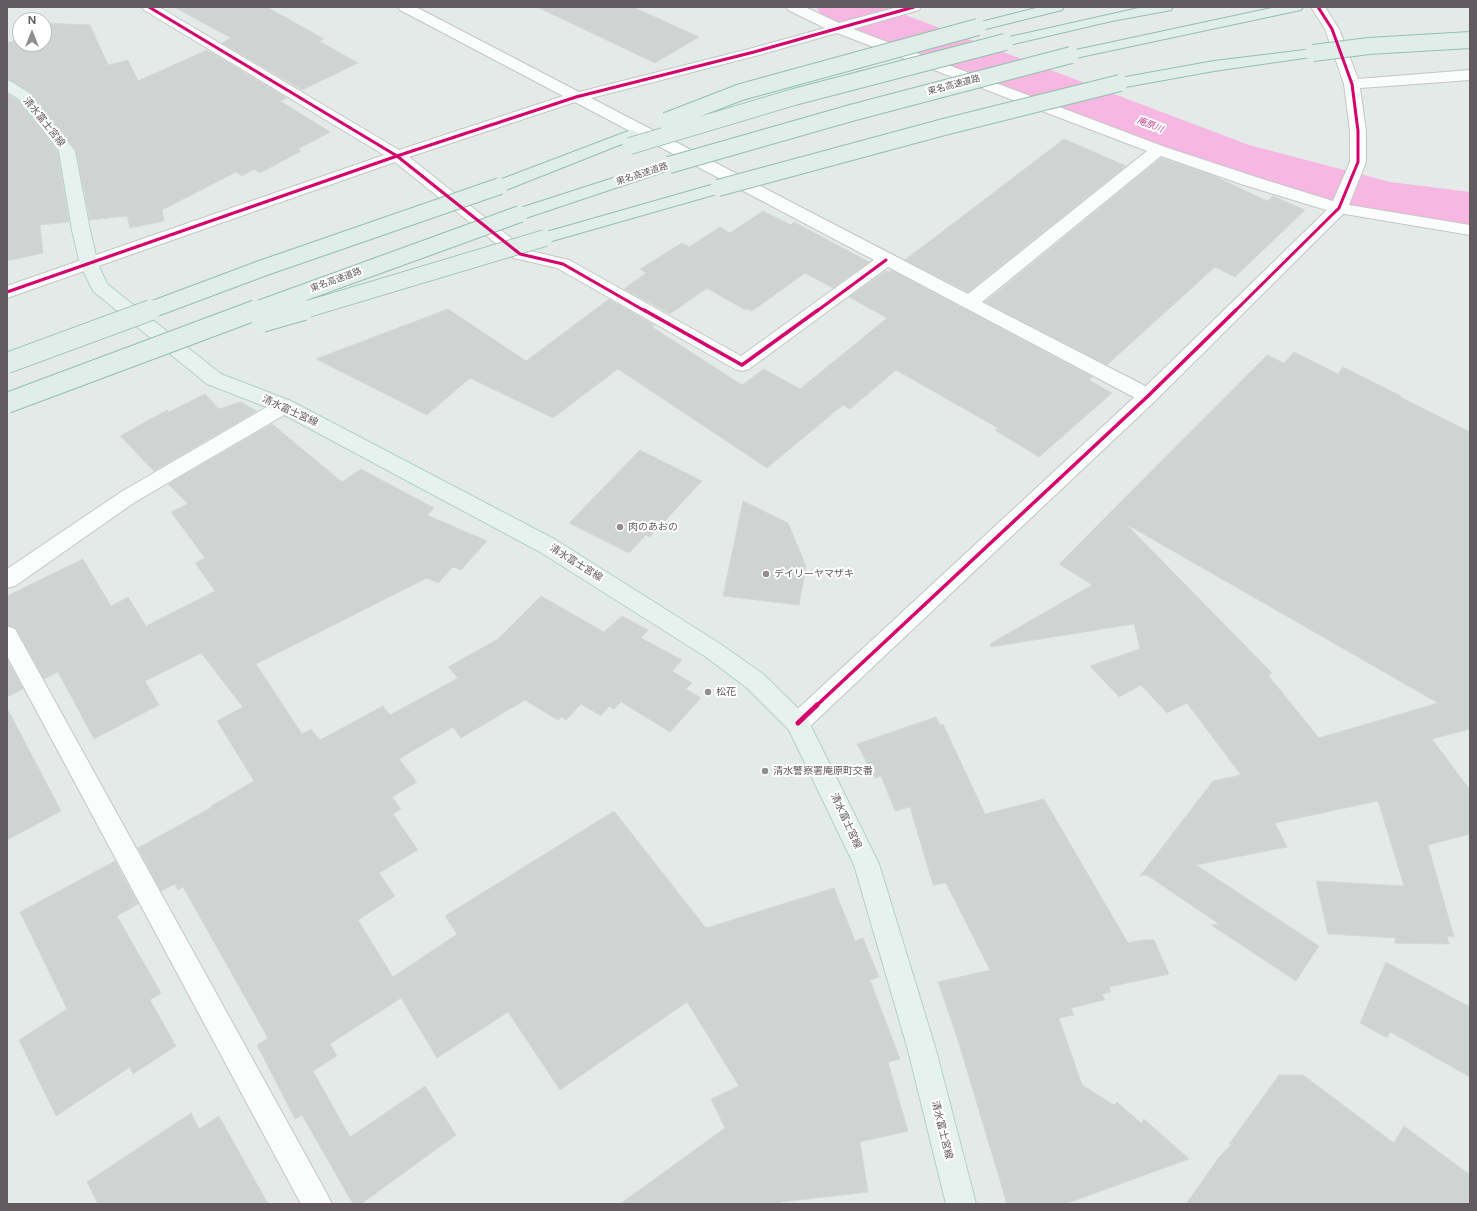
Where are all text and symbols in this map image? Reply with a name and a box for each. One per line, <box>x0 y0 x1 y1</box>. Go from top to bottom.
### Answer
north arrow <box>12 12 52 52</box>
text: N <box>28 14 36 27</box>
street label: 東名高速道路 <box>927 73 981 97</box>
street label: 清水富士宮線 <box>20 95 68 149</box>
water label: 庵原川 <box>1135 115 1165 135</box>
street label: 東名高速道路 <box>615 161 669 187</box>
street label: 東名高速道路 <box>309 266 363 294</box>
street label: 清水富士宮線 <box>260 393 320 429</box>
place label: 肉のあおの <box>628 521 678 533</box>
marker: 肉のあおの <box>615 522 625 532</box>
street label: 清水富士宮線 <box>547 542 605 584</box>
place label: デイリーヤマザキ <box>774 568 854 580</box>
marker: デイリーヤマザキ <box>761 569 771 579</box>
place label: 松花 <box>716 686 736 698</box>
marker: 松花 <box>703 687 713 697</box>
place label: 清水警察署庵原町交番 <box>773 765 873 777</box>
marker: 清水警察署庵原町交番 <box>760 766 770 776</box>
street label: 清水富士宮線 <box>828 791 864 851</box>
street label: 清水富士宮線 <box>929 1099 955 1161</box>

